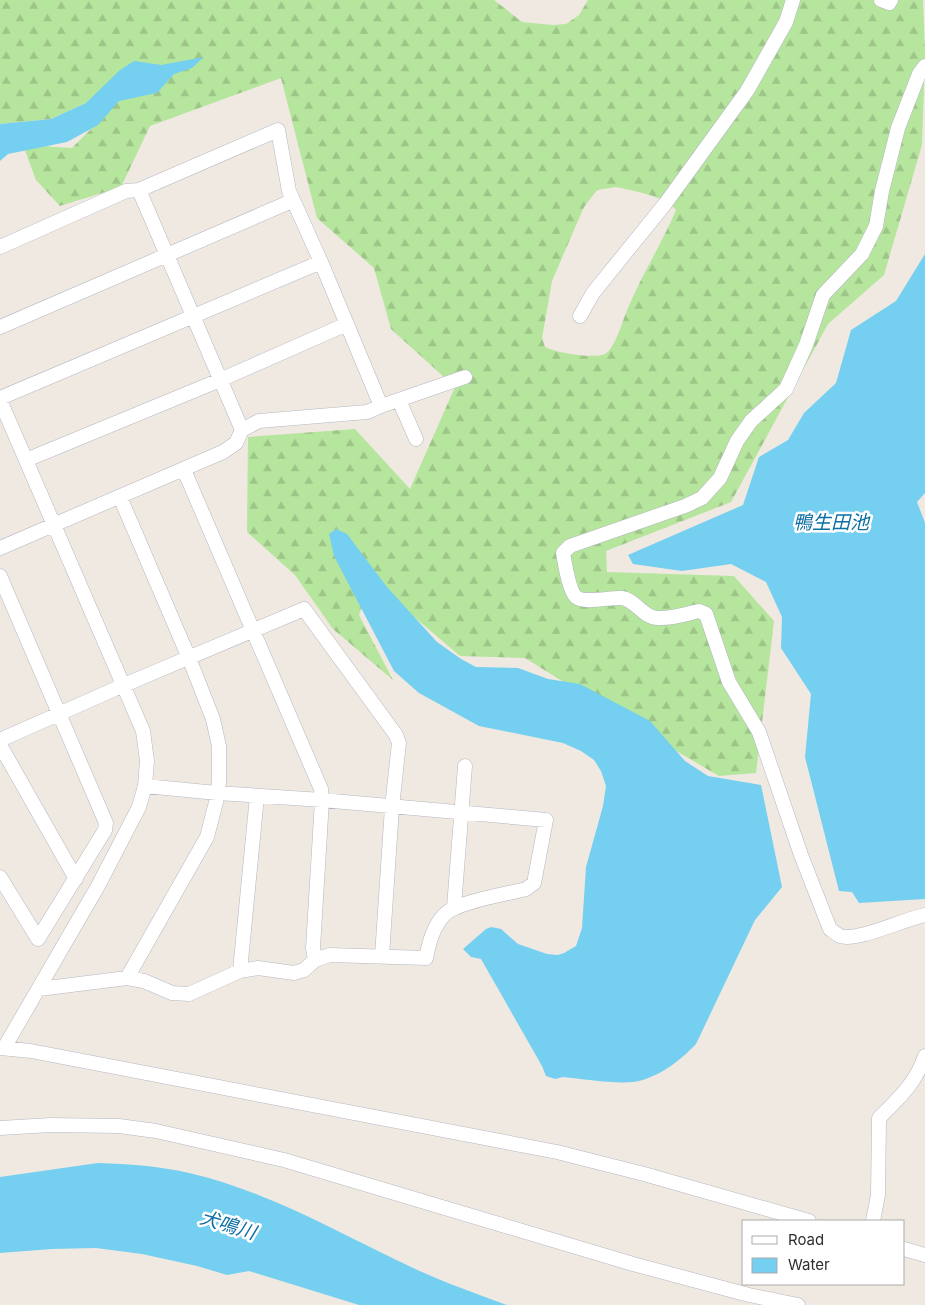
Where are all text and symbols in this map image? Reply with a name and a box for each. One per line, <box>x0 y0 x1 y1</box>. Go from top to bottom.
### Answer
water label: 鴨生田池 <box>793 511 871 534</box>
water label: 犬鳴川 <box>197 1206 261 1245</box>
legend <box>742 1220 905 1285</box>
text: Road <box>788 1230 824 1249</box>
text: Water <box>788 1255 830 1274</box>

